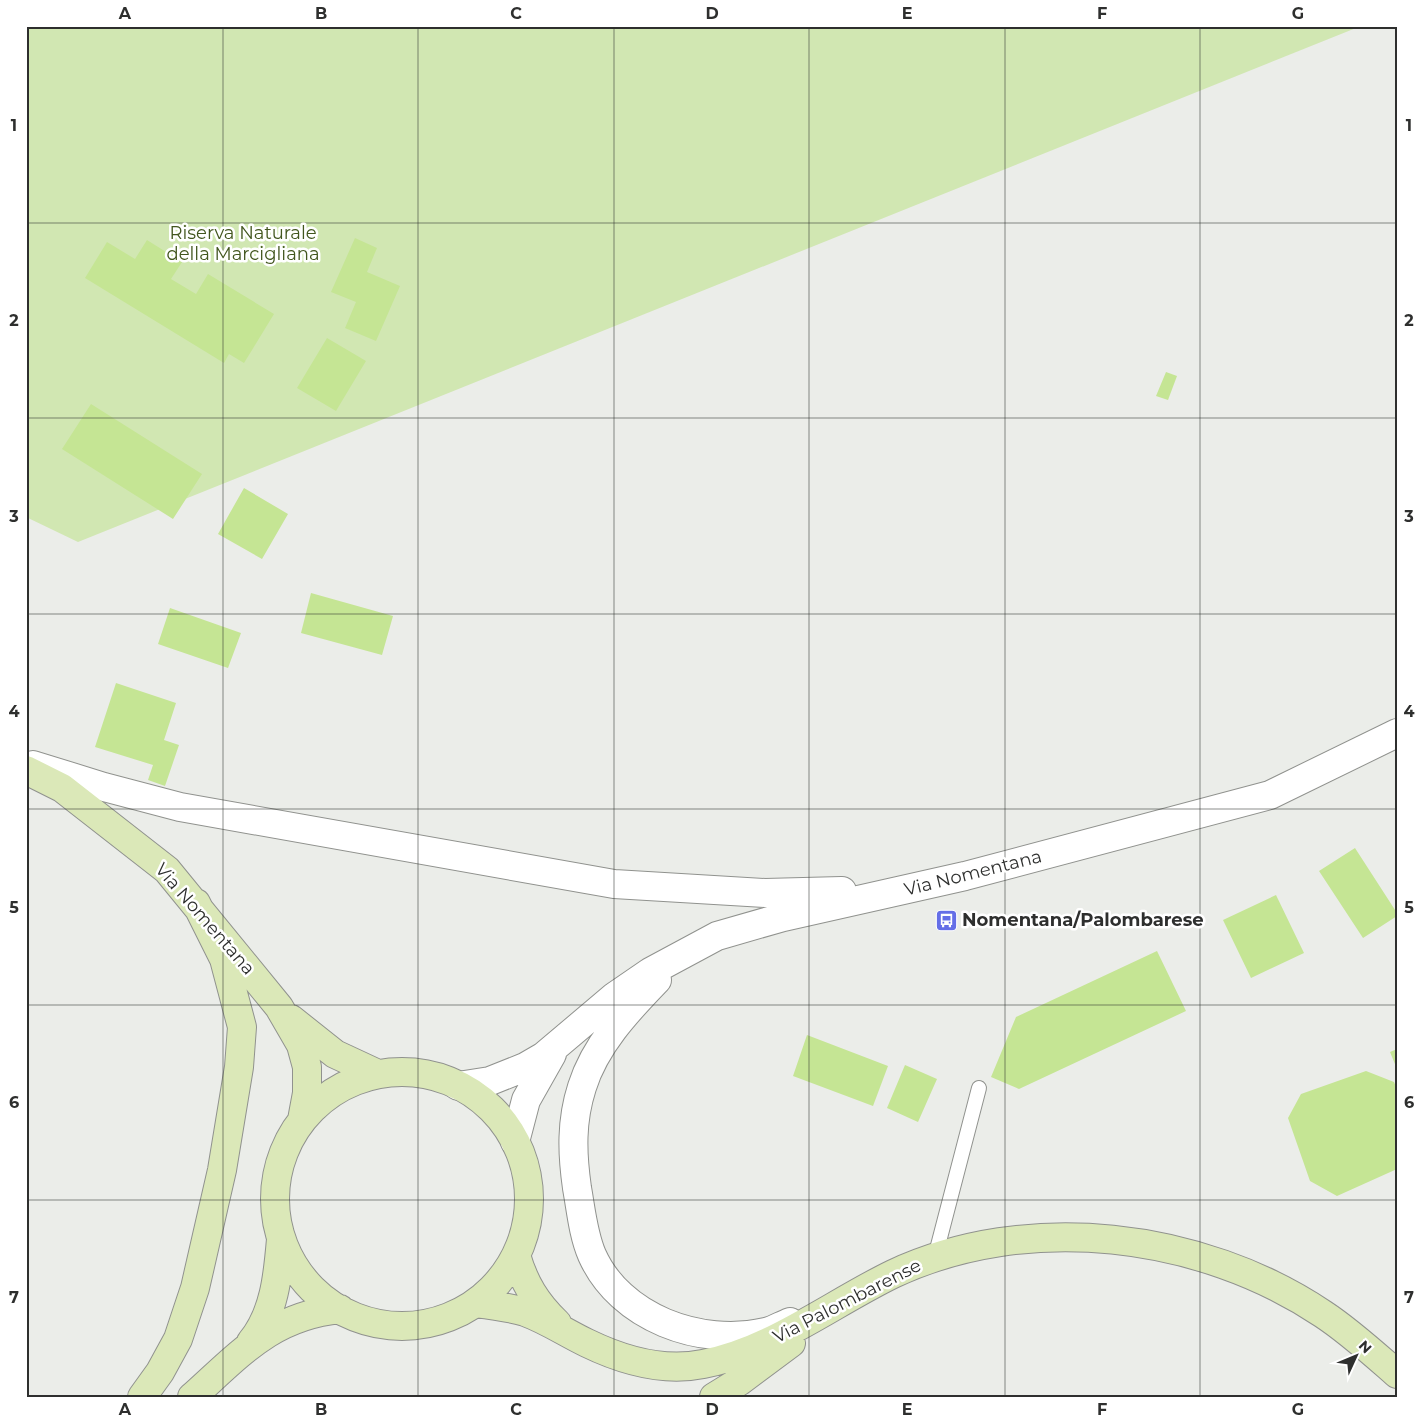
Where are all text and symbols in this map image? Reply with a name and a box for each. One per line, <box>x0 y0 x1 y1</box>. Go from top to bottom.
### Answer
text: A <box>118 4 132 23</box>
text: B <box>315 4 327 23</box>
text: C <box>510 4 522 23</box>
text: D <box>705 4 719 23</box>
text: E <box>902 4 912 23</box>
text: F <box>1097 4 1107 23</box>
text: G <box>1292 4 1304 23</box>
text: 1 <box>11 116 17 135</box>
text: 1 <box>1406 116 1412 135</box>
park label: Riserva Naturale della Marcigliana <box>166 222 320 265</box>
text: 2 <box>9 311 19 330</box>
text: 2 <box>1404 311 1414 330</box>
text: 3 <box>8 507 19 526</box>
text: 3 <box>1403 507 1414 526</box>
text: 4 <box>8 702 20 721</box>
text: 4 <box>1403 702 1415 721</box>
street label: Via Nomentana <box>902 845 1044 901</box>
street label: Via Nomentana <box>150 859 260 979</box>
text: 5 <box>9 898 19 917</box>
text: 5 <box>1404 898 1414 917</box>
bus stop icon: Nomentana/Palombarese <box>934 908 958 932</box>
place label: Nomentana/Palombarese <box>962 909 1204 931</box>
text: 6 <box>9 1093 19 1112</box>
text: 6 <box>1404 1093 1414 1112</box>
street label: Via Palombarense <box>769 1254 925 1348</box>
text: 7 <box>9 1288 19 1307</box>
text: 7 <box>1404 1288 1414 1307</box>
north arrow <box>1330 1330 1380 1380</box>
text: N <box>1355 1337 1376 1357</box>
text: A <box>118 1400 132 1419</box>
text: B <box>315 1400 327 1419</box>
text: C <box>510 1400 522 1419</box>
text: D <box>705 1400 719 1419</box>
text: E <box>902 1400 912 1419</box>
text: F <box>1097 1400 1107 1419</box>
text: G <box>1292 1400 1304 1419</box>

